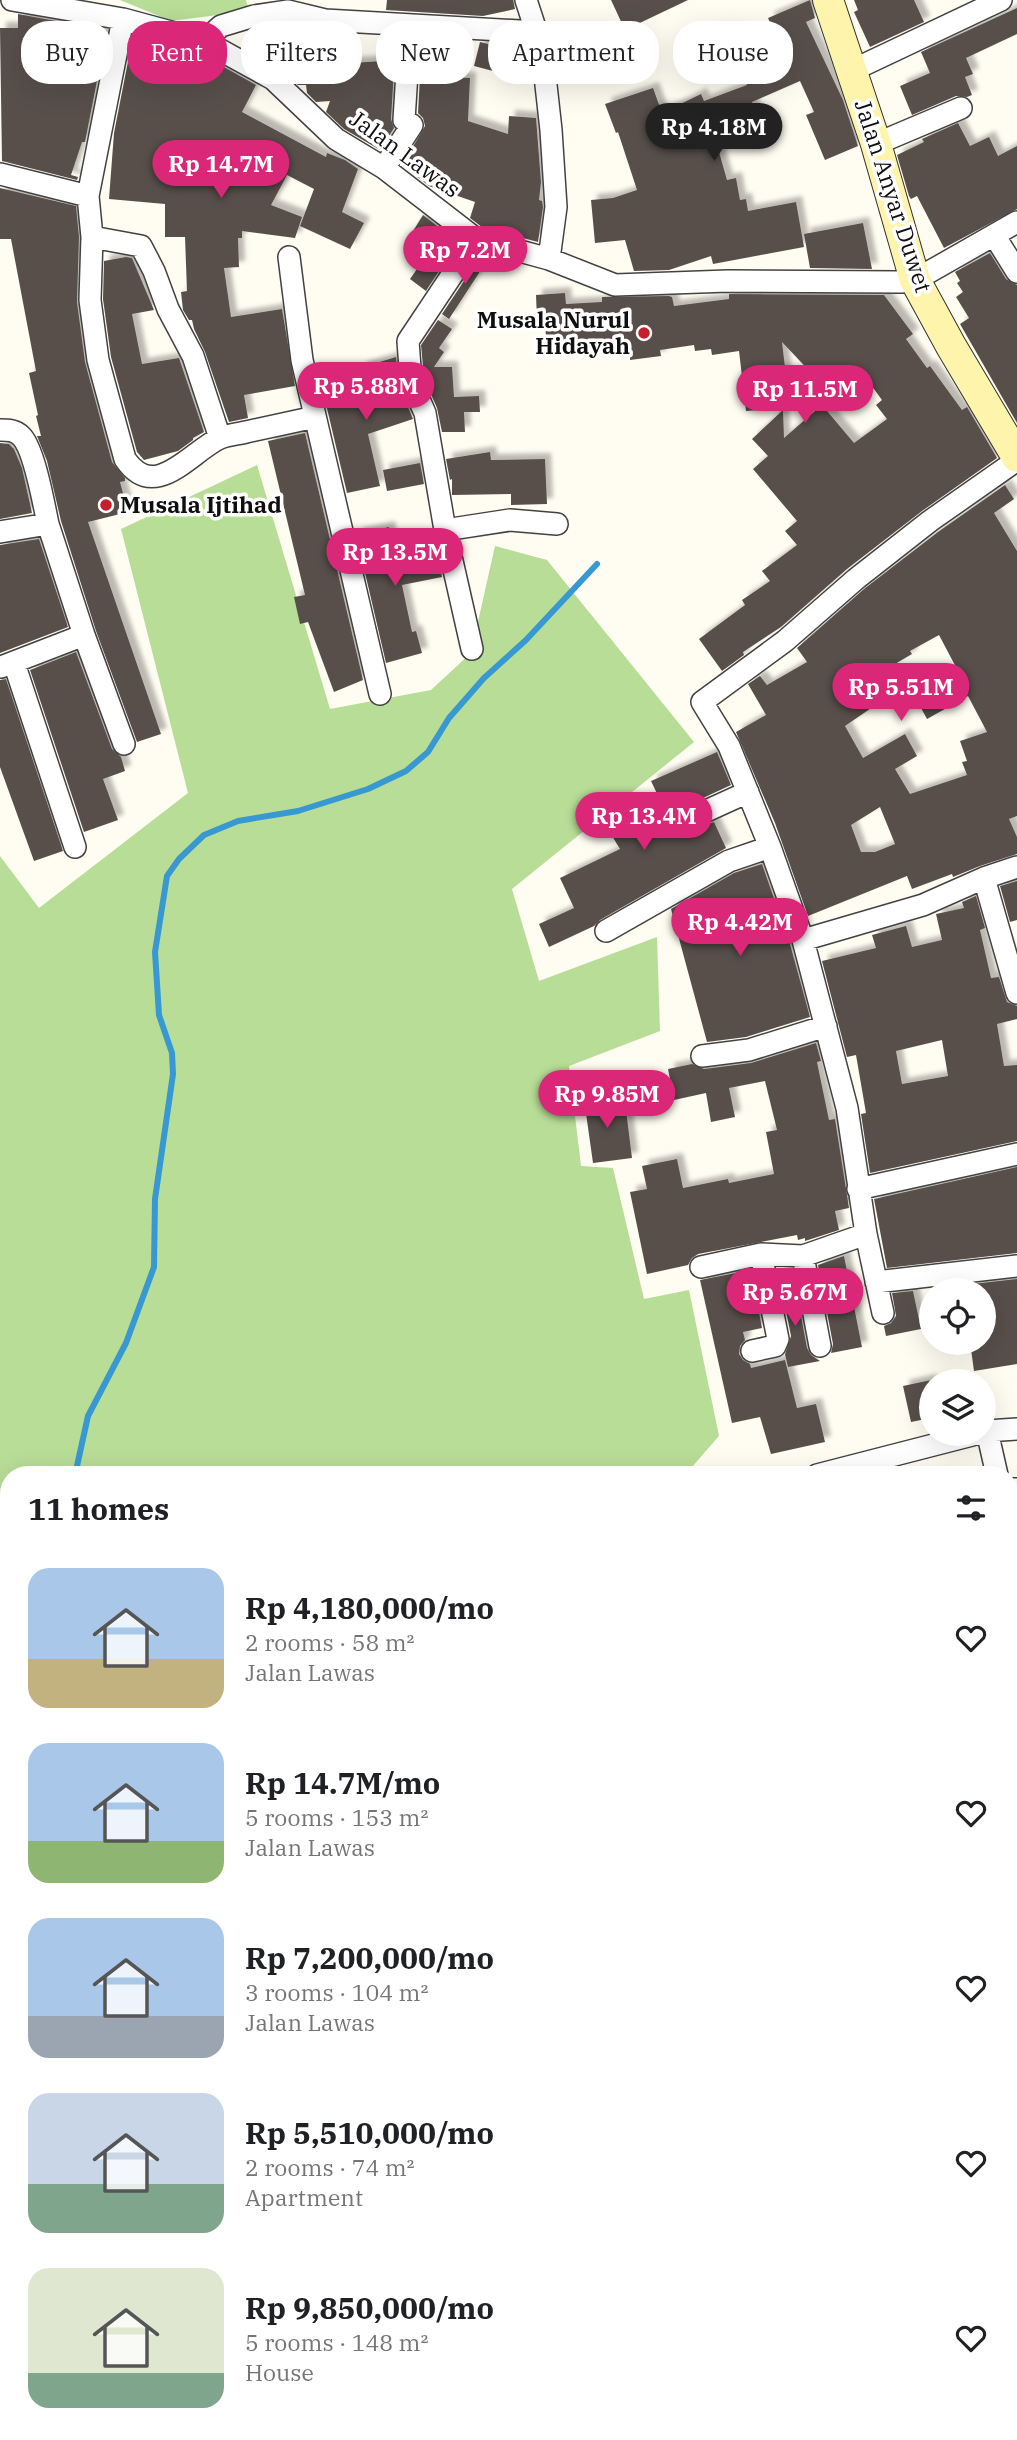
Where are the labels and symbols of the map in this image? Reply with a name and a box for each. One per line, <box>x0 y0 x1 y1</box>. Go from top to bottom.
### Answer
street label: Jalan Anyar Duwet <box>849 95 939 296</box>
street label: Jalan Lawas <box>344 103 467 204</box>
pin: Rp 4.18M <box>642 104 786 163</box>
pin: Rp 14.7M <box>149 140 293 200</box>
pin: Rp 7.2M <box>400 226 530 286</box>
place label: Musala Nurul Hidayah <box>477 304 630 360</box>
marker: Musala Nurul Hidayah <box>636 325 652 341</box>
pin: Rp 5.88M <box>294 362 438 422</box>
pin: Rp 11.5M <box>733 366 877 425</box>
place label: Musala Ijtihad <box>120 489 282 519</box>
marker: Musala Ijtihad <box>98 497 114 513</box>
pin: Rp 13.5M <box>323 528 467 588</box>
pin: Rp 5.51M <box>829 664 973 723</box>
pin: Rp 13.4M <box>572 792 716 852</box>
pin: Rp 4.42M <box>668 898 812 958</box>
pin: Rp 9.85M <box>535 1070 679 1130</box>
pin: Rp 5.67M <box>723 1268 867 1328</box>

